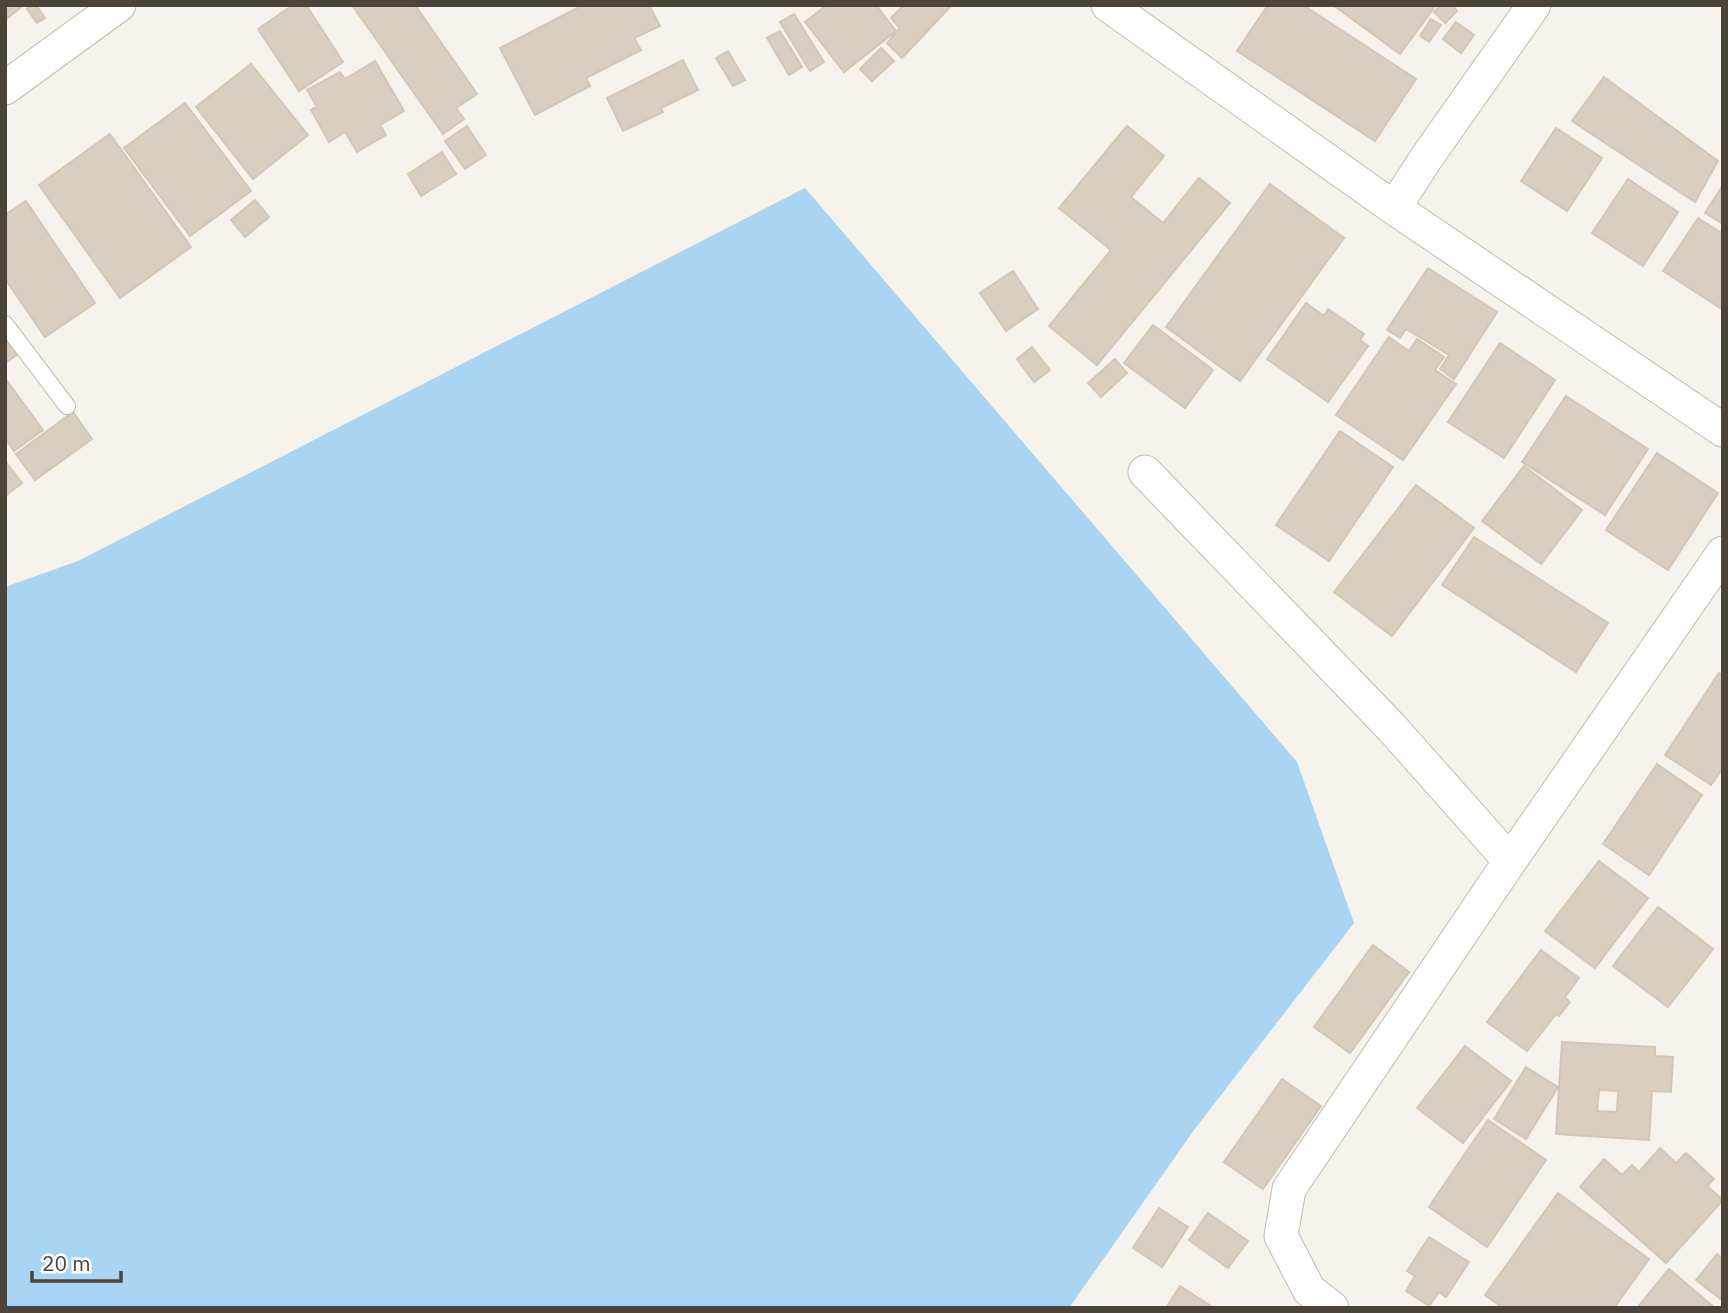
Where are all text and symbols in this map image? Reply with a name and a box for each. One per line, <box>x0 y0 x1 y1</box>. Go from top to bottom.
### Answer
scale bar <box>32 1240 121 1284</box>
text: 20 m <box>42 1249 91 1277</box>

